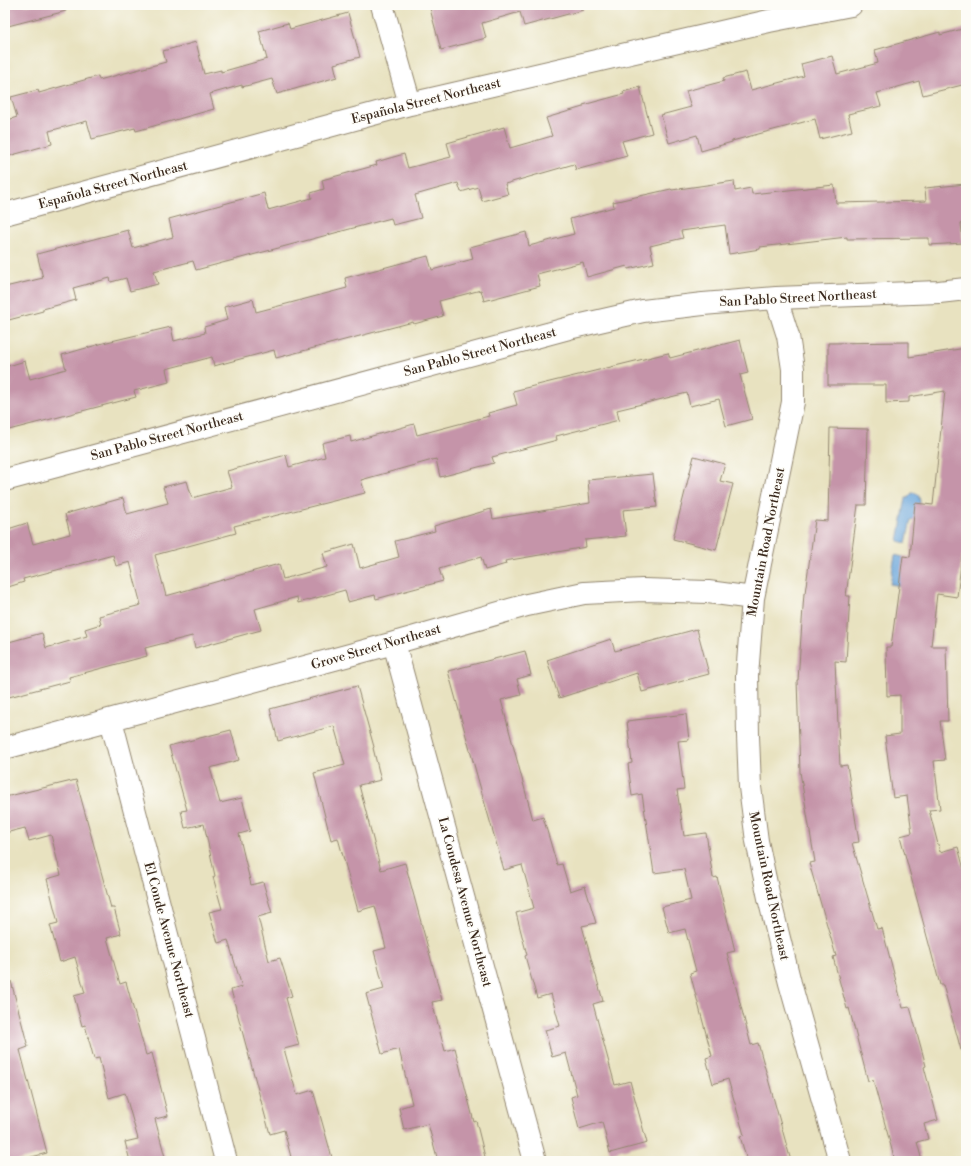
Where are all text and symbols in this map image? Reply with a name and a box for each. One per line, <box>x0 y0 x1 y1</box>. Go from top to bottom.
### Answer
street label: Española Street Northeast <box>349 75 503 127</box>
street label: Española Street Northeast <box>37 157 190 213</box>
street label: San Pablo Street Northeast <box>719 286 877 310</box>
street label: San Pablo Street Northeast <box>402 324 558 380</box>
street label: San Pablo Street Northeast <box>89 408 245 464</box>
street label: Mountain Road Northeast <box>744 466 788 618</box>
street label: Grove Street Northeast <box>309 621 443 673</box>
street label: Mountain Road Northeast <box>745 810 793 962</box>
street label: La Condesa Avenue Northeast <box>435 815 495 989</box>
street label: El Conde Avenue Northeast <box>141 860 198 1020</box>

